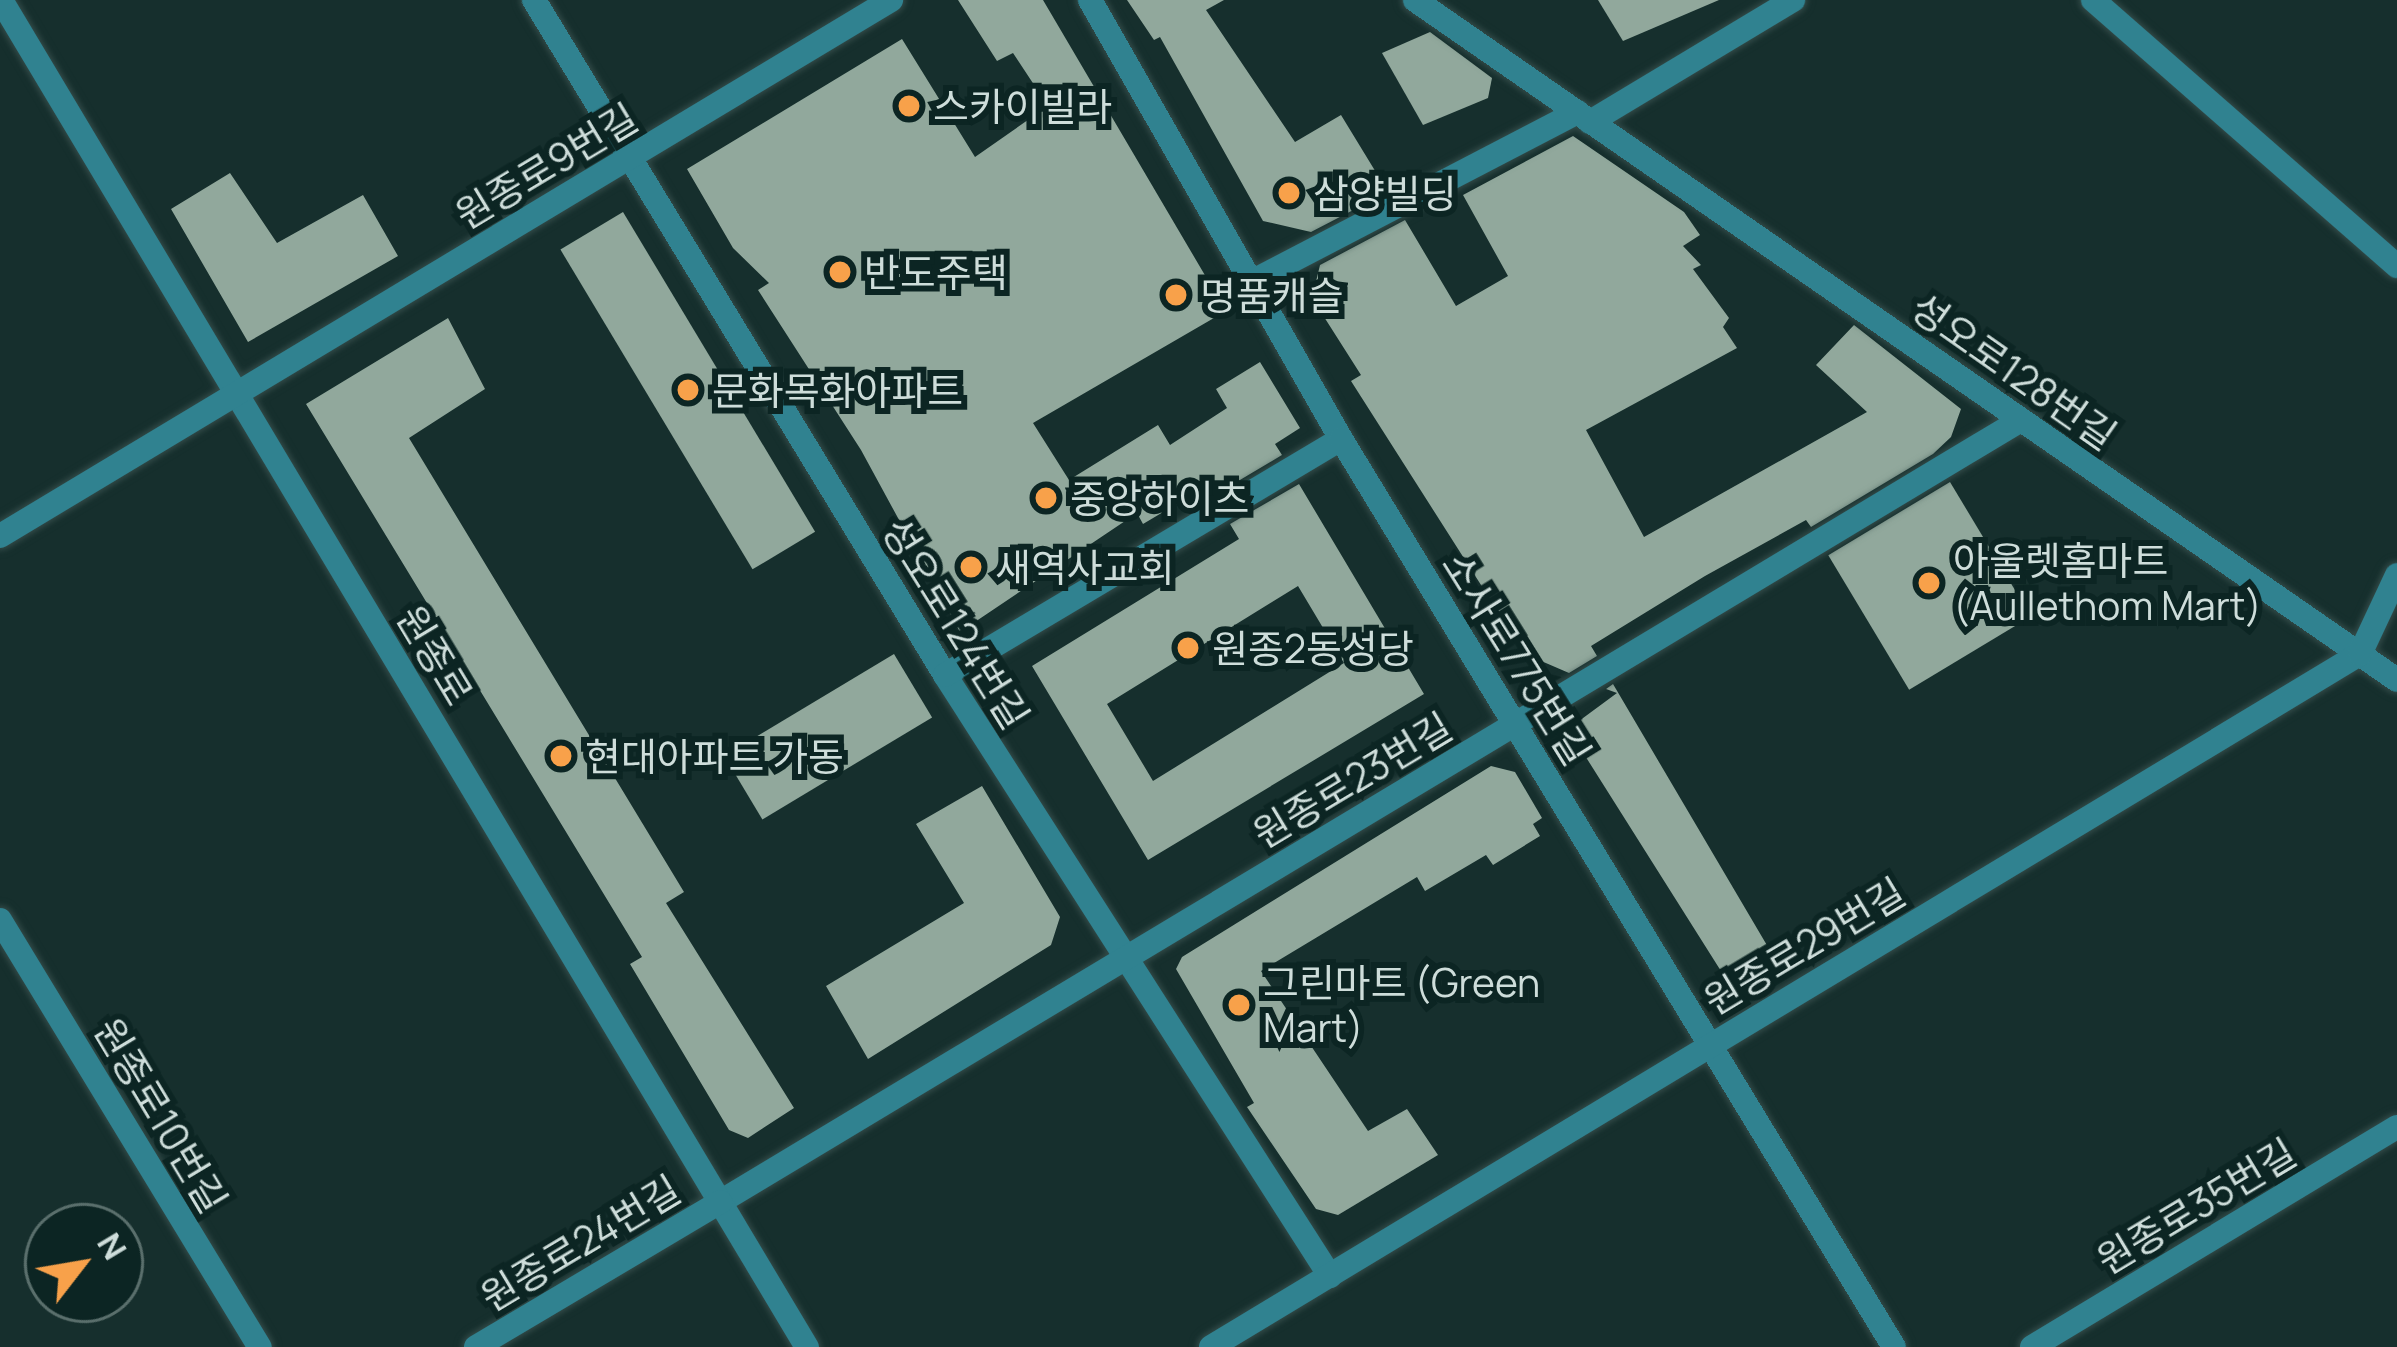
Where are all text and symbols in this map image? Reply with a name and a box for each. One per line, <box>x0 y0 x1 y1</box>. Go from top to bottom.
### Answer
place label: 스카이빌라 <box>933 83 1112 129</box>
marker: 스카이빌라 <box>896 93 922 119</box>
street label: 원종로9번길 <box>447 94 645 238</box>
place label: 삼양빌딩 <box>1313 170 1457 216</box>
marker: 삼양빌딩 <box>1276 180 1302 206</box>
place label: 반도주택 <box>864 249 1008 295</box>
marker: 반도주택 <box>827 259 853 285</box>
place label: 명품캐슬 <box>1200 272 1344 318</box>
marker: 명품캐슬 <box>1163 282 1189 308</box>
street label: 성오로128번길 <box>1902 283 2126 459</box>
place label: 문화목화아파트 <box>712 367 963 413</box>
marker: 문화목화아파트 <box>675 377 701 403</box>
place label: 중앙하이츠 <box>1070 475 1249 521</box>
marker: 중앙하이츠 <box>1033 485 1059 511</box>
street label: 성오로124번길 <box>873 509 1039 737</box>
place label: 아울렛홈마트 (Aullethom Mart) <box>1953 538 2262 629</box>
street label: 소사로775번길 <box>1433 543 1601 773</box>
place label: 새역사교회 <box>995 544 1174 590</box>
marker: 새역사교회 <box>958 554 984 580</box>
marker: 아울렛홈마트 (Aullethom Mart) <box>1916 570 1942 596</box>
street label: 원종로 <box>387 597 483 713</box>
place label: 원종2동성당 <box>1212 625 1414 671</box>
marker: 원종2동성당 <box>1175 635 1201 661</box>
street label: 원종로23번길 <box>1244 702 1460 858</box>
place label: 현대아파트 가동 <box>585 733 844 779</box>
marker: 현대아파트 가동 <box>548 743 574 769</box>
street label: 원종로29번길 <box>1695 868 1913 1024</box>
place label: 그린마트 (Green Mart) <box>1263 960 1538 1051</box>
marker: 그린마트 (Green Mart) <box>1226 992 1252 1018</box>
street label: 원종로10번길 <box>85 1009 237 1221</box>
street label: 원종로35번길 <box>2088 1128 2304 1284</box>
street label: 원종로24번길 <box>472 1165 688 1321</box>
north arrow <box>24 1203 144 1323</box>
text: N <box>87 1224 138 1267</box>

